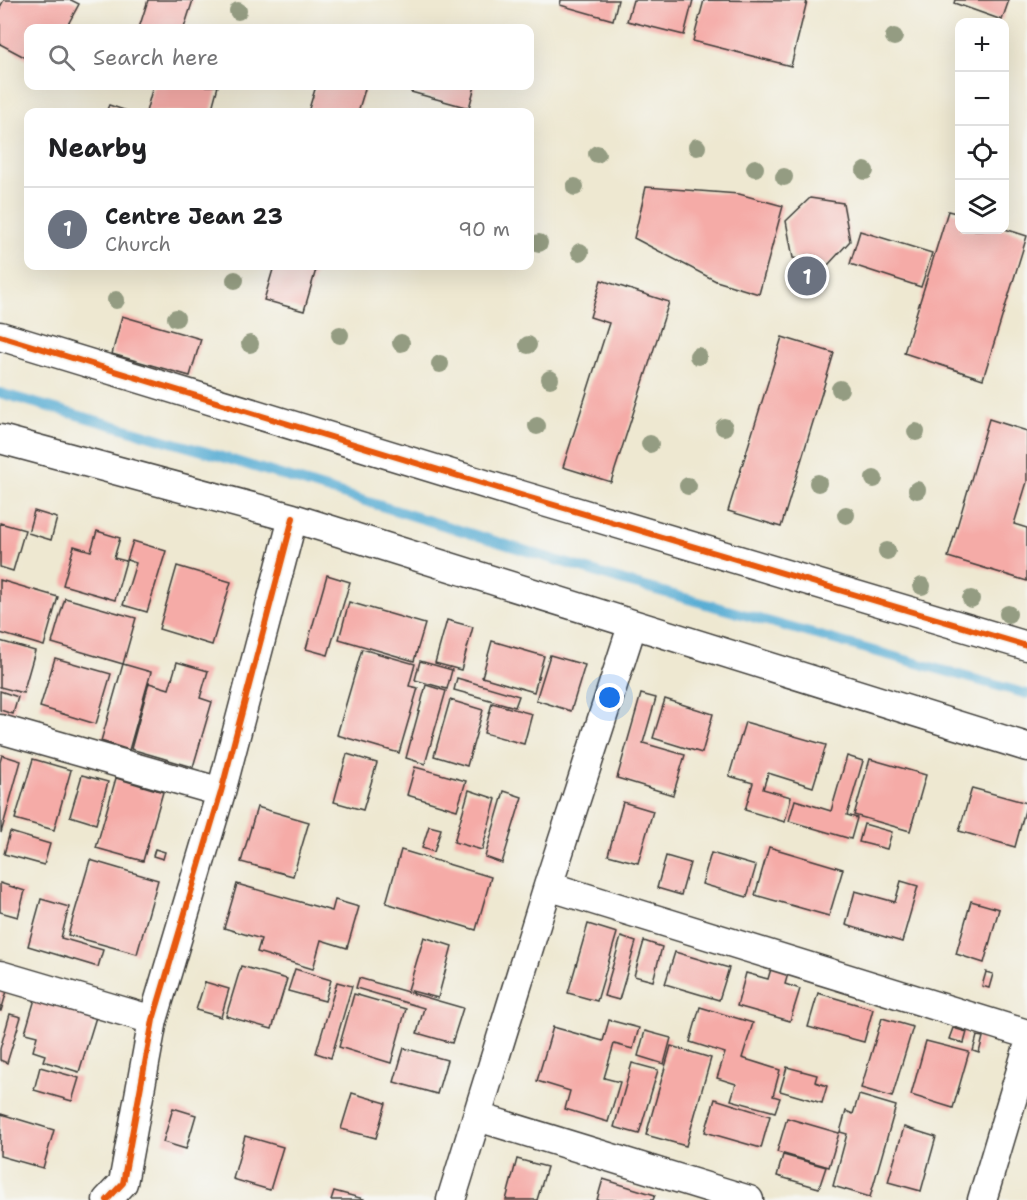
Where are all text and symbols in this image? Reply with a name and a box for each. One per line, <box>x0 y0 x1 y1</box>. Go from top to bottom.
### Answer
map controls <box>955 18 1009 234</box>
button: + <box>955 18 1009 72</box>
search box <box>24 24 534 90</box>
icon: search <box>45 41 78 74</box>
text: Search here <box>93 43 219 72</box>
button: − <box>955 72 1009 126</box>
button: locate <box>955 126 1009 180</box>
text: Nearby <box>48 130 147 165</box>
button: layers <box>955 180 1009 234</box>
text: Centre Jean 23 <box>105 202 283 231</box>
text: 1 <box>63 216 72 242</box>
text: 90 m <box>458 216 510 242</box>
text: Church <box>105 231 171 257</box>
pin: 1 <box>788 254 826 298</box>
your location <box>595 683 624 712</box>

